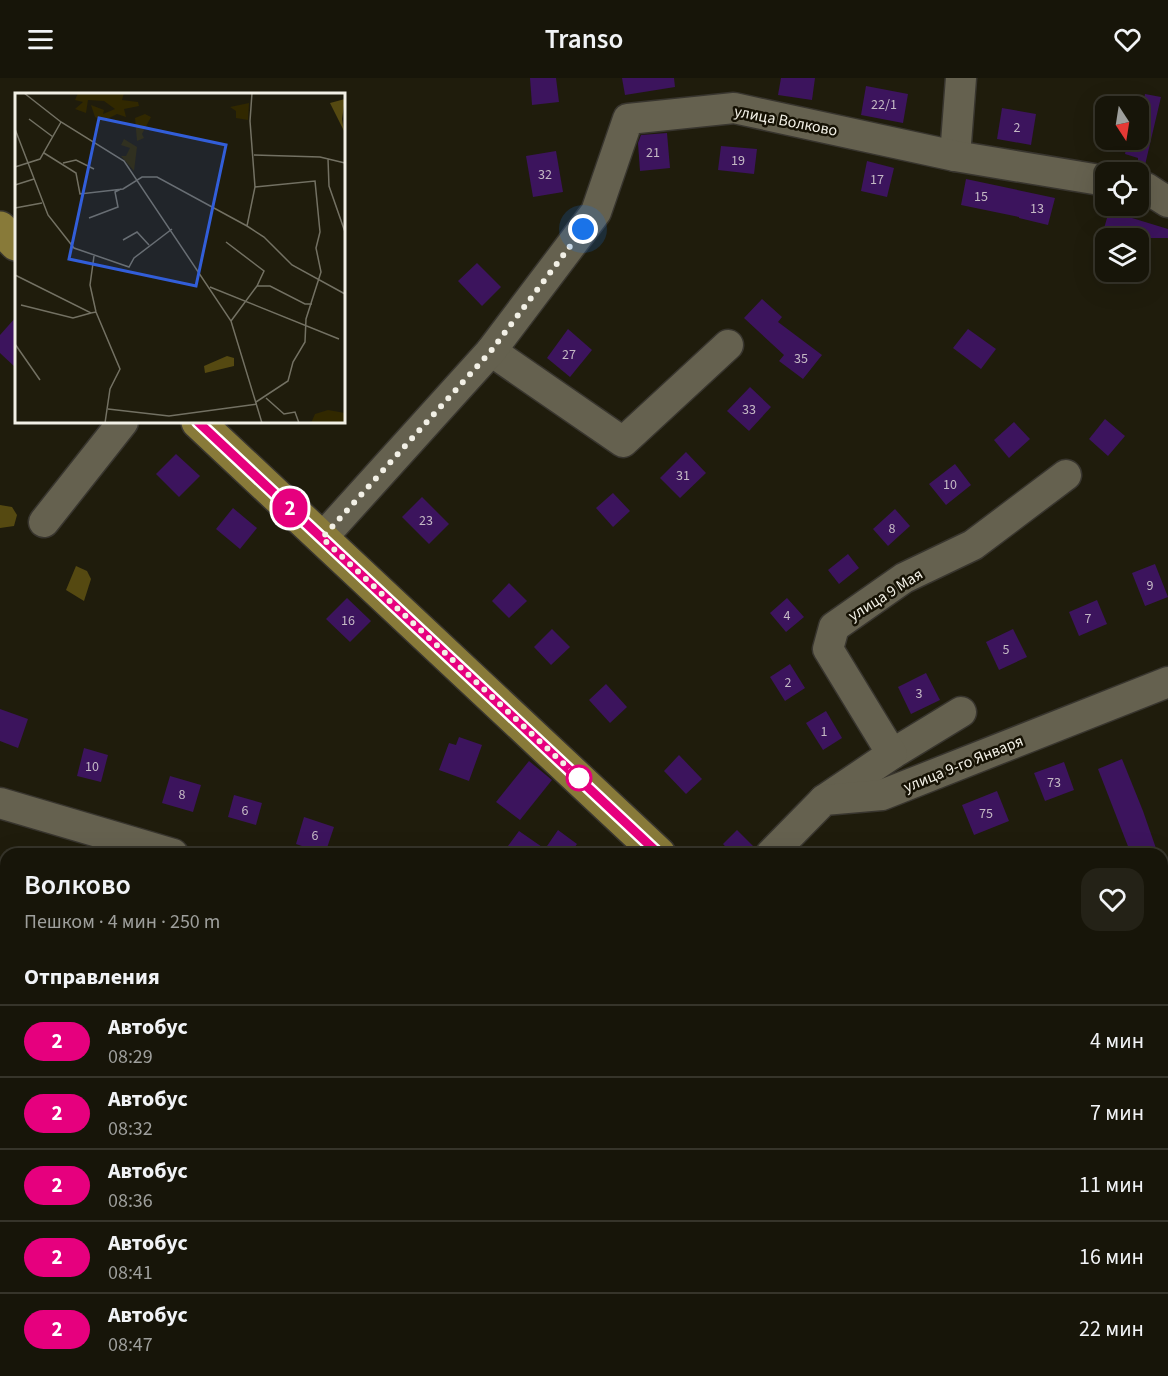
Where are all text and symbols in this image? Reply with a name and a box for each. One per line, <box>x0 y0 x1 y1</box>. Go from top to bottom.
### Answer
text: Transo <box>545 20 623 59</box>
icon: menu <box>24 23 57 56</box>
icon: heart <box>1111 23 1144 56</box>
inset map <box>15 93 345 423</box>
house number: 22/1 <box>871 95 897 115</box>
north arrow <box>1095 96 1149 150</box>
map controls <box>1095 96 1149 282</box>
street label: улица Волково <box>732 100 839 142</box>
house number: 2 <box>1014 118 1021 138</box>
house number: 21 <box>646 143 660 163</box>
house number: 19 <box>731 151 745 171</box>
button: locate <box>1095 162 1149 216</box>
house number: 32 <box>538 165 552 185</box>
house number: 17 <box>870 170 884 190</box>
house number: 15 <box>974 187 988 207</box>
house number: 13 <box>1030 199 1044 219</box>
your location <box>568 214 598 244</box>
button: layers <box>1095 228 1149 282</box>
house number: 27 <box>562 345 576 365</box>
house number: 35 <box>794 349 808 369</box>
house number: 33 <box>742 400 756 420</box>
house number: 31 <box>676 466 690 486</box>
house number: 10 <box>943 475 957 495</box>
line badge: 2 <box>270 488 310 528</box>
text: 2 <box>284 493 296 523</box>
house number: 23 <box>419 511 433 531</box>
house number: 8 <box>889 519 896 539</box>
street label: улица 9 Мая <box>844 563 927 626</box>
house number: 9 <box>1147 576 1154 596</box>
house number: 4 <box>784 606 791 626</box>
house number: 7 <box>1085 609 1092 629</box>
house number: 16 <box>341 611 355 631</box>
house number: 5 <box>1003 640 1010 660</box>
house number: 2 <box>785 673 792 693</box>
house number: 3 <box>916 684 923 704</box>
house number: 1 <box>821 722 828 742</box>
street label: улица 9-го Января <box>900 730 1027 798</box>
house number: 10 <box>85 757 99 777</box>
unlabelled marker <box>566 765 592 791</box>
house number: 73 <box>1047 773 1061 793</box>
house number: 8 <box>179 785 186 805</box>
house number: 6 <box>242 801 249 821</box>
house number: 75 <box>979 804 993 824</box>
house number: 6 <box>312 826 319 846</box>
text: Волково <box>24 865 131 905</box>
button: heart <box>1081 868 1144 931</box>
text: Пешком · 4 мин · 250 m <box>24 908 220 936</box>
text: Отправления <box>24 961 160 993</box>
text: Автобус <box>108 1011 188 1043</box>
text: 4 мин <box>1090 1025 1144 1057</box>
text: 2 <box>51 1026 63 1056</box>
text: 08:29 <box>108 1043 153 1071</box>
text: Автобус <box>108 1083 188 1115</box>
text: 7 мин <box>1090 1097 1144 1129</box>
text: 2 <box>51 1098 63 1128</box>
text: 08:32 <box>108 1115 153 1143</box>
text: Автобус <box>108 1155 188 1187</box>
text: 11 мин <box>1079 1169 1144 1201</box>
text: 2 <box>51 1170 63 1200</box>
text: 08:36 <box>108 1187 153 1215</box>
text: Автобус <box>108 1227 188 1259</box>
text: 16 мин <box>1079 1241 1144 1273</box>
text: 2 <box>51 1242 63 1272</box>
text: 08:41 <box>108 1259 153 1287</box>
text: Автобус <box>108 1299 188 1331</box>
text: 22 мин <box>1079 1313 1144 1345</box>
text: 2 <box>51 1314 63 1344</box>
text: 08:47 <box>108 1331 153 1359</box>

